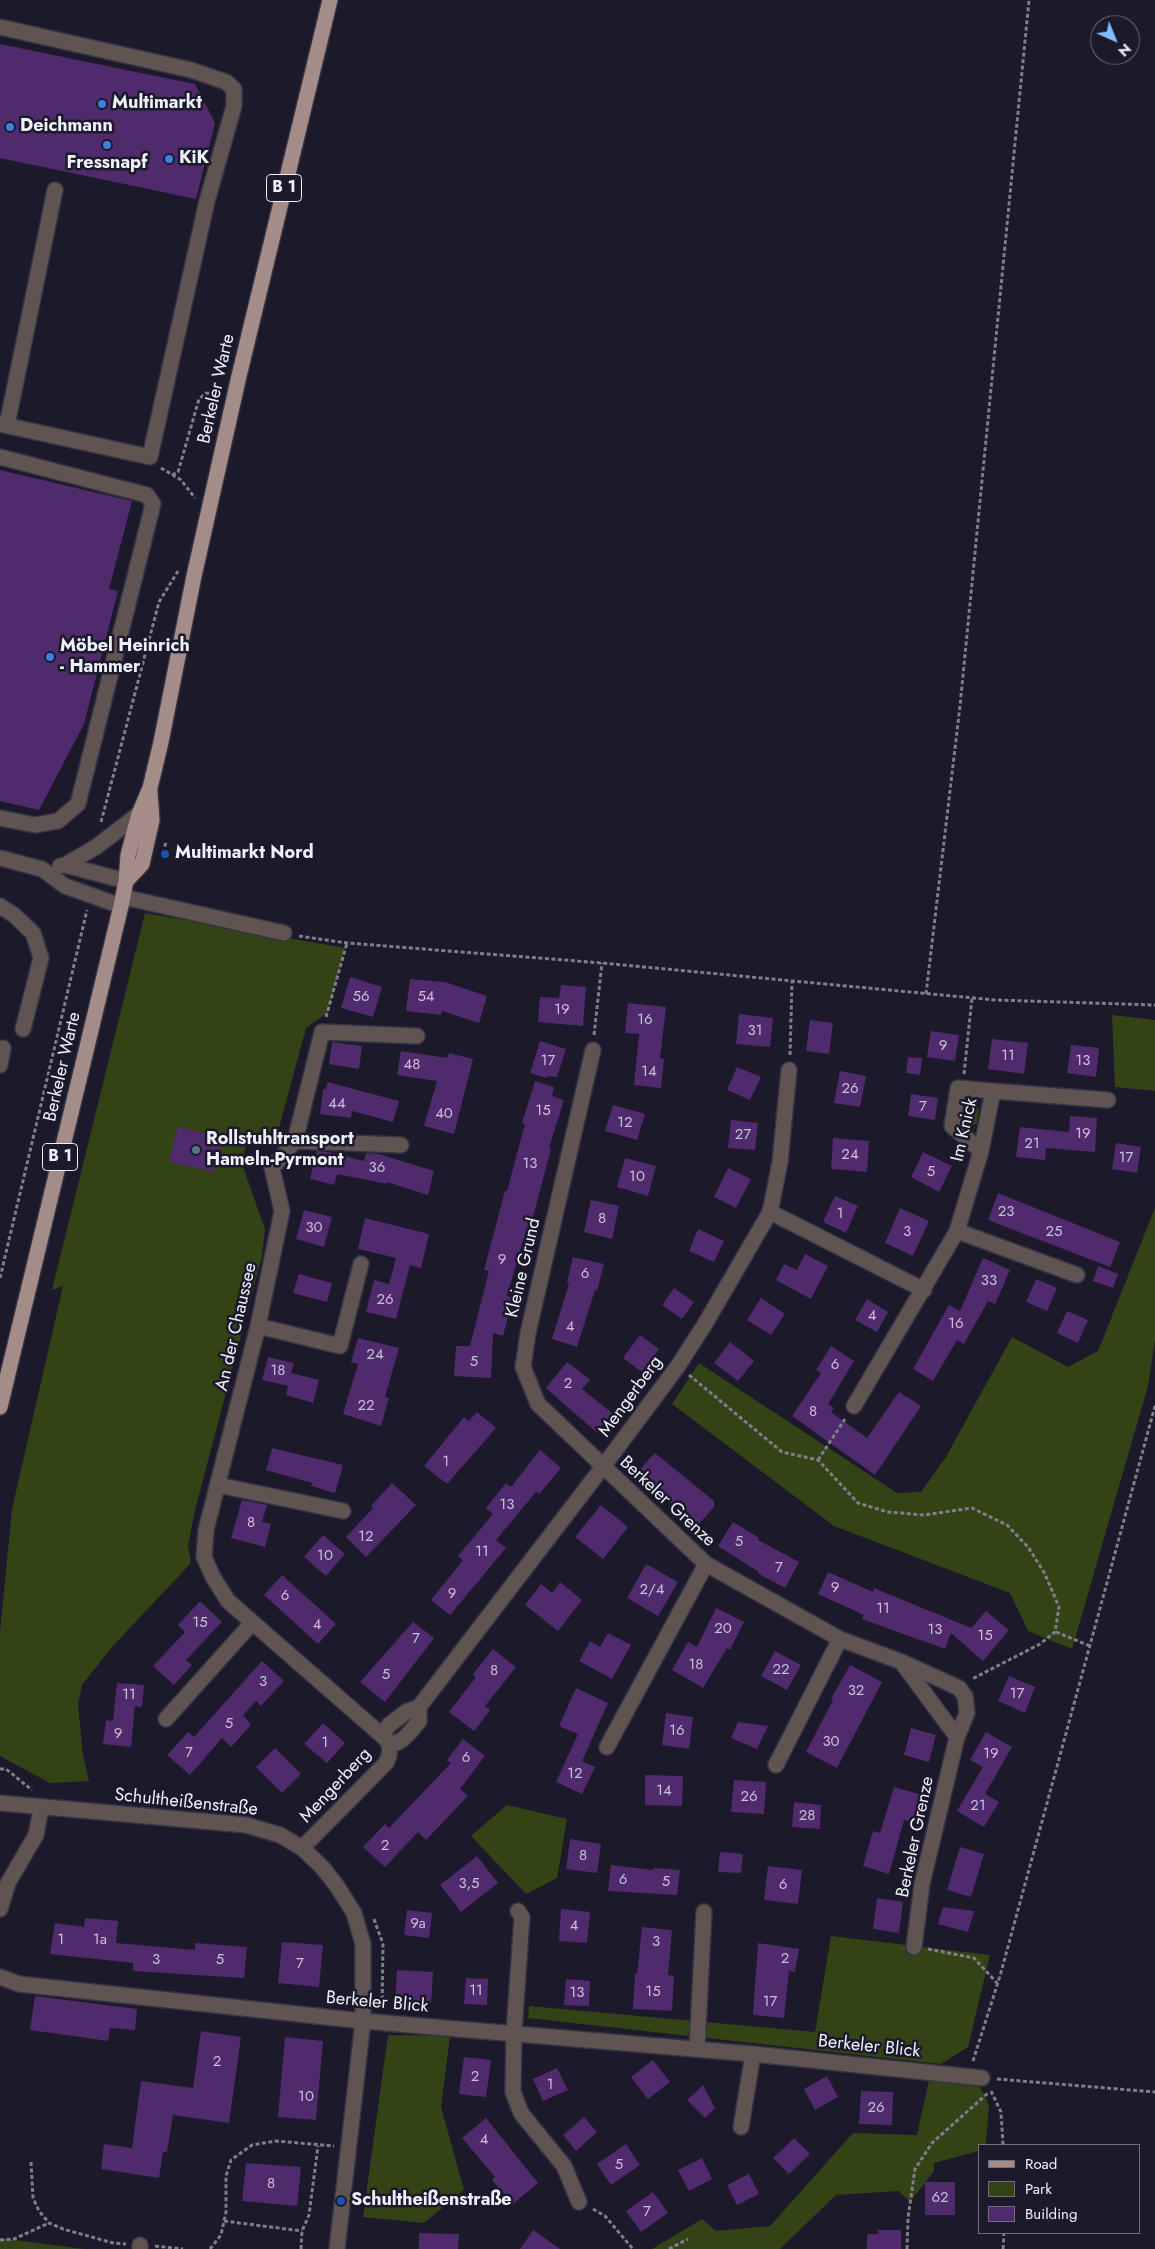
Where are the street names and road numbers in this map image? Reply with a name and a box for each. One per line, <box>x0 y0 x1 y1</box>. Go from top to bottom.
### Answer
road number: B 1 <box>266 174 302 202</box>
street label: Berkeler Warte <box>194 332 240 446</box>
street label: Berkeler Warte <box>40 1010 86 1124</box>
street label: Im Knick <box>947 1096 983 1164</box>
road number: B 1 <box>42 1144 78 1170</box>
street label: Kleine Grund <box>502 1216 546 1320</box>
street label: An der Chaussee <box>212 1261 262 1393</box>
street label: Mengerberg <box>594 1352 668 1442</box>
street label: Berkeler Grenze <box>615 1452 719 1552</box>
street label: Mengerberg <box>296 1744 376 1828</box>
street label: Berkeler Grenze <box>893 1774 939 1900</box>
street label: Schultheißenstraße <box>113 1785 259 1821</box>
street label: Berkeler Blick <box>325 1988 429 2018</box>
street label: Berkeler Blick <box>817 2031 921 2063</box>

